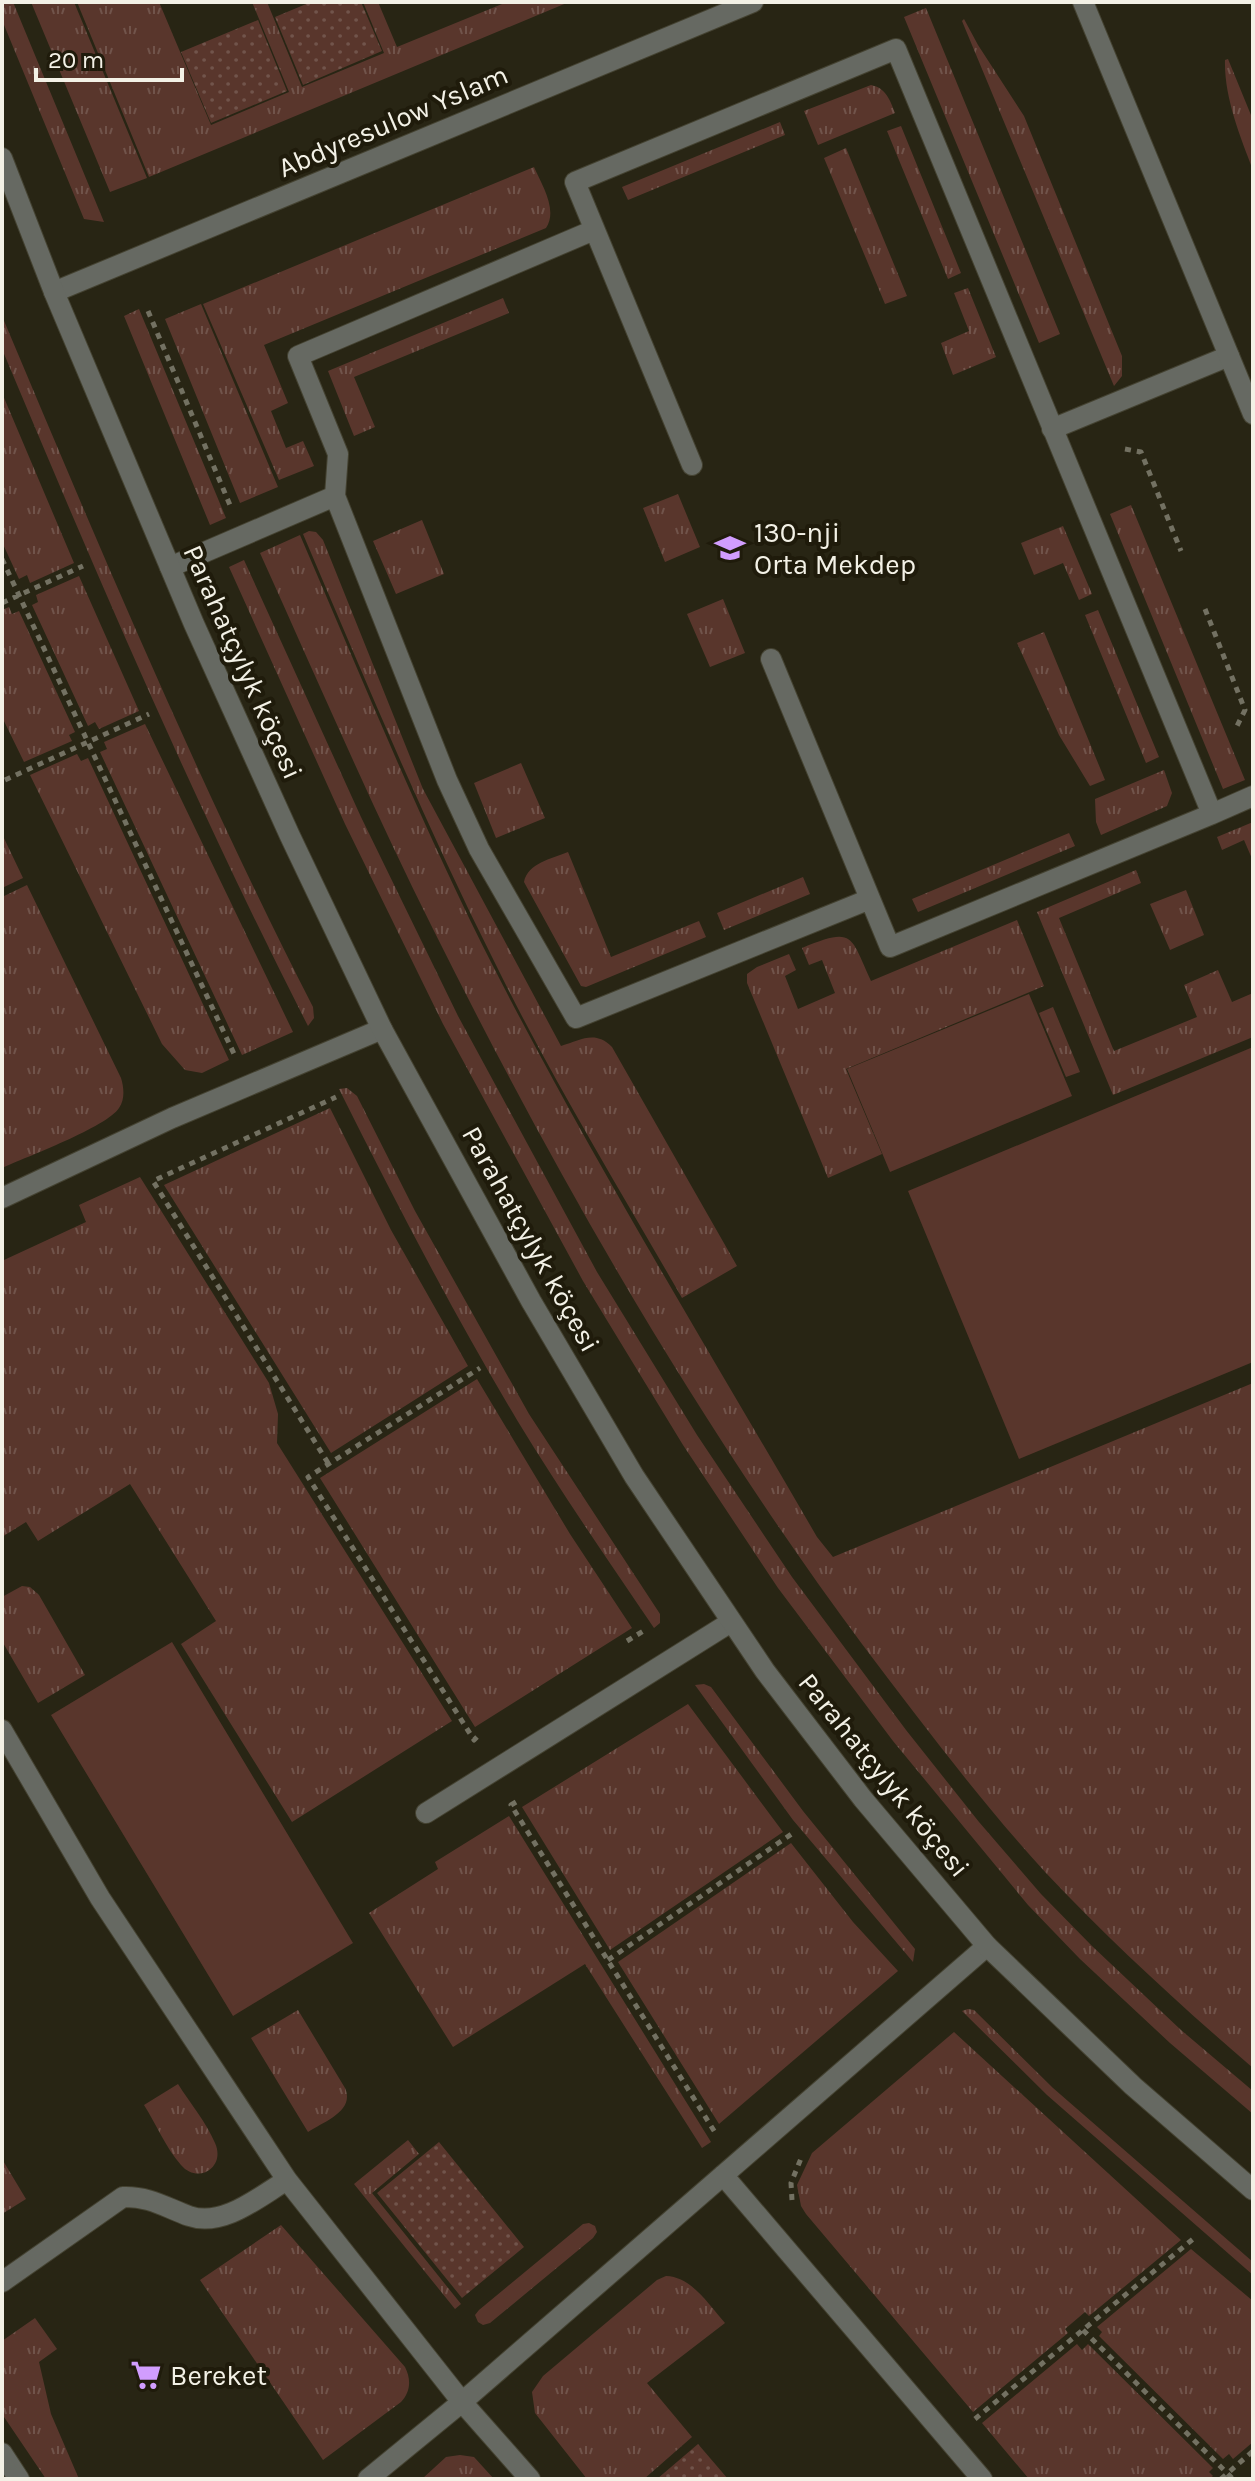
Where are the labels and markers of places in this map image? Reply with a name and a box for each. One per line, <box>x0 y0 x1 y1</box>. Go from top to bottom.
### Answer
place label: 130-nji Orta Mekdep <box>754 516 916 581</box>
school or university icon: 130-nji Orta Mekdep <box>713 531 747 565</box>
supermarket icon: Bereket <box>129 2358 163 2392</box>
place label: Bereket <box>170 2359 267 2392</box>

